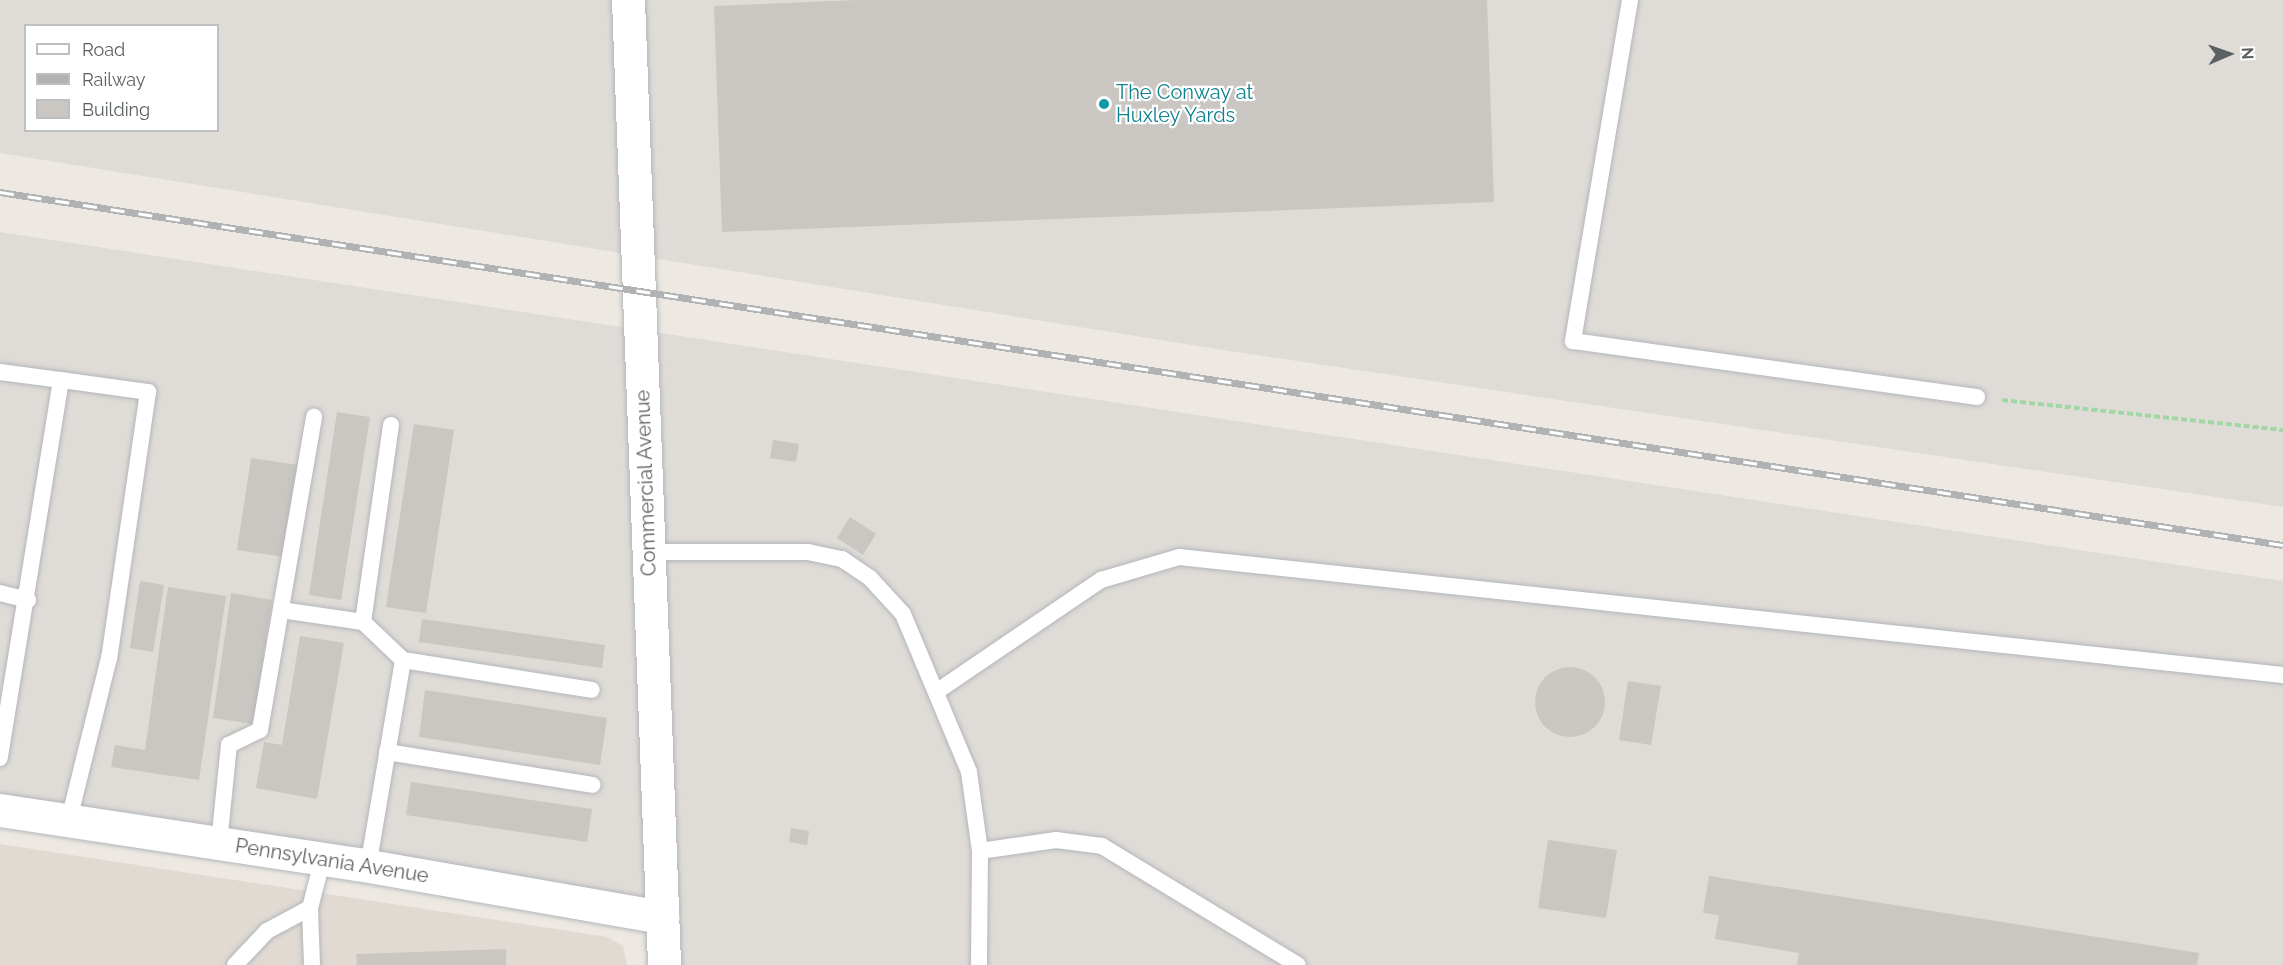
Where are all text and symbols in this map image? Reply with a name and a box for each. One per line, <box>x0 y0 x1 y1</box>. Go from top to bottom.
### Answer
legend <box>24 24 219 132</box>
north arrow <box>2199 24 2259 84</box>
text: Road <box>82 39 125 60</box>
text: N <box>2238 47 2257 60</box>
text: Railway <box>82 69 146 90</box>
place label: The Conway at Huxley Yards <box>1116 80 1254 127</box>
marker: The Conway at Huxley Yards <box>1097 97 1111 111</box>
text: Building <box>82 99 150 120</box>
street label: Commercial Avenue <box>631 389 661 577</box>
street label: Pennsylvania Avenue <box>233 834 431 888</box>

